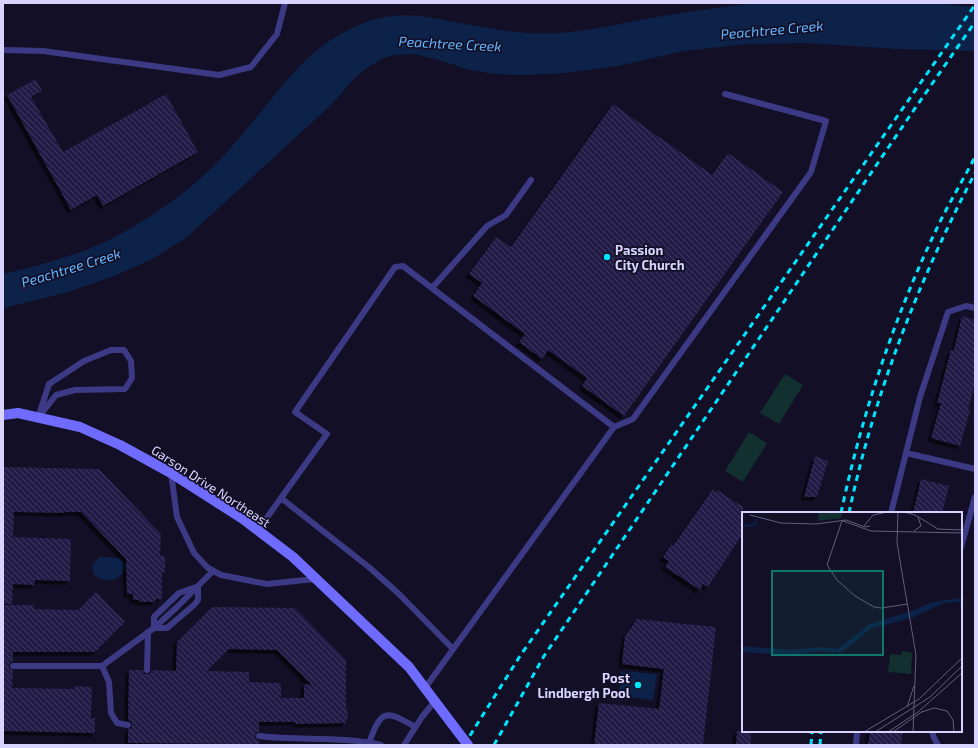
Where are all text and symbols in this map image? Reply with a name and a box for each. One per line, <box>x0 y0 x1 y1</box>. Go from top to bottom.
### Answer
water label: Peachtree Creek <box>720 17 824 42</box>
water label: Peachtree Creek <box>398 32 502 55</box>
place label: Passion City Church <box>615 242 685 273</box>
water label: Peachtree Creek <box>19 244 123 291</box>
marker: Passion City Church <box>602 252 612 262</box>
street label: Garson Drive Northeast <box>148 442 274 530</box>
inset map <box>742 512 962 732</box>
place label: Post Lindbergh Pool <box>538 670 631 701</box>
marker: Post Lindbergh Pool <box>633 680 643 690</box>

